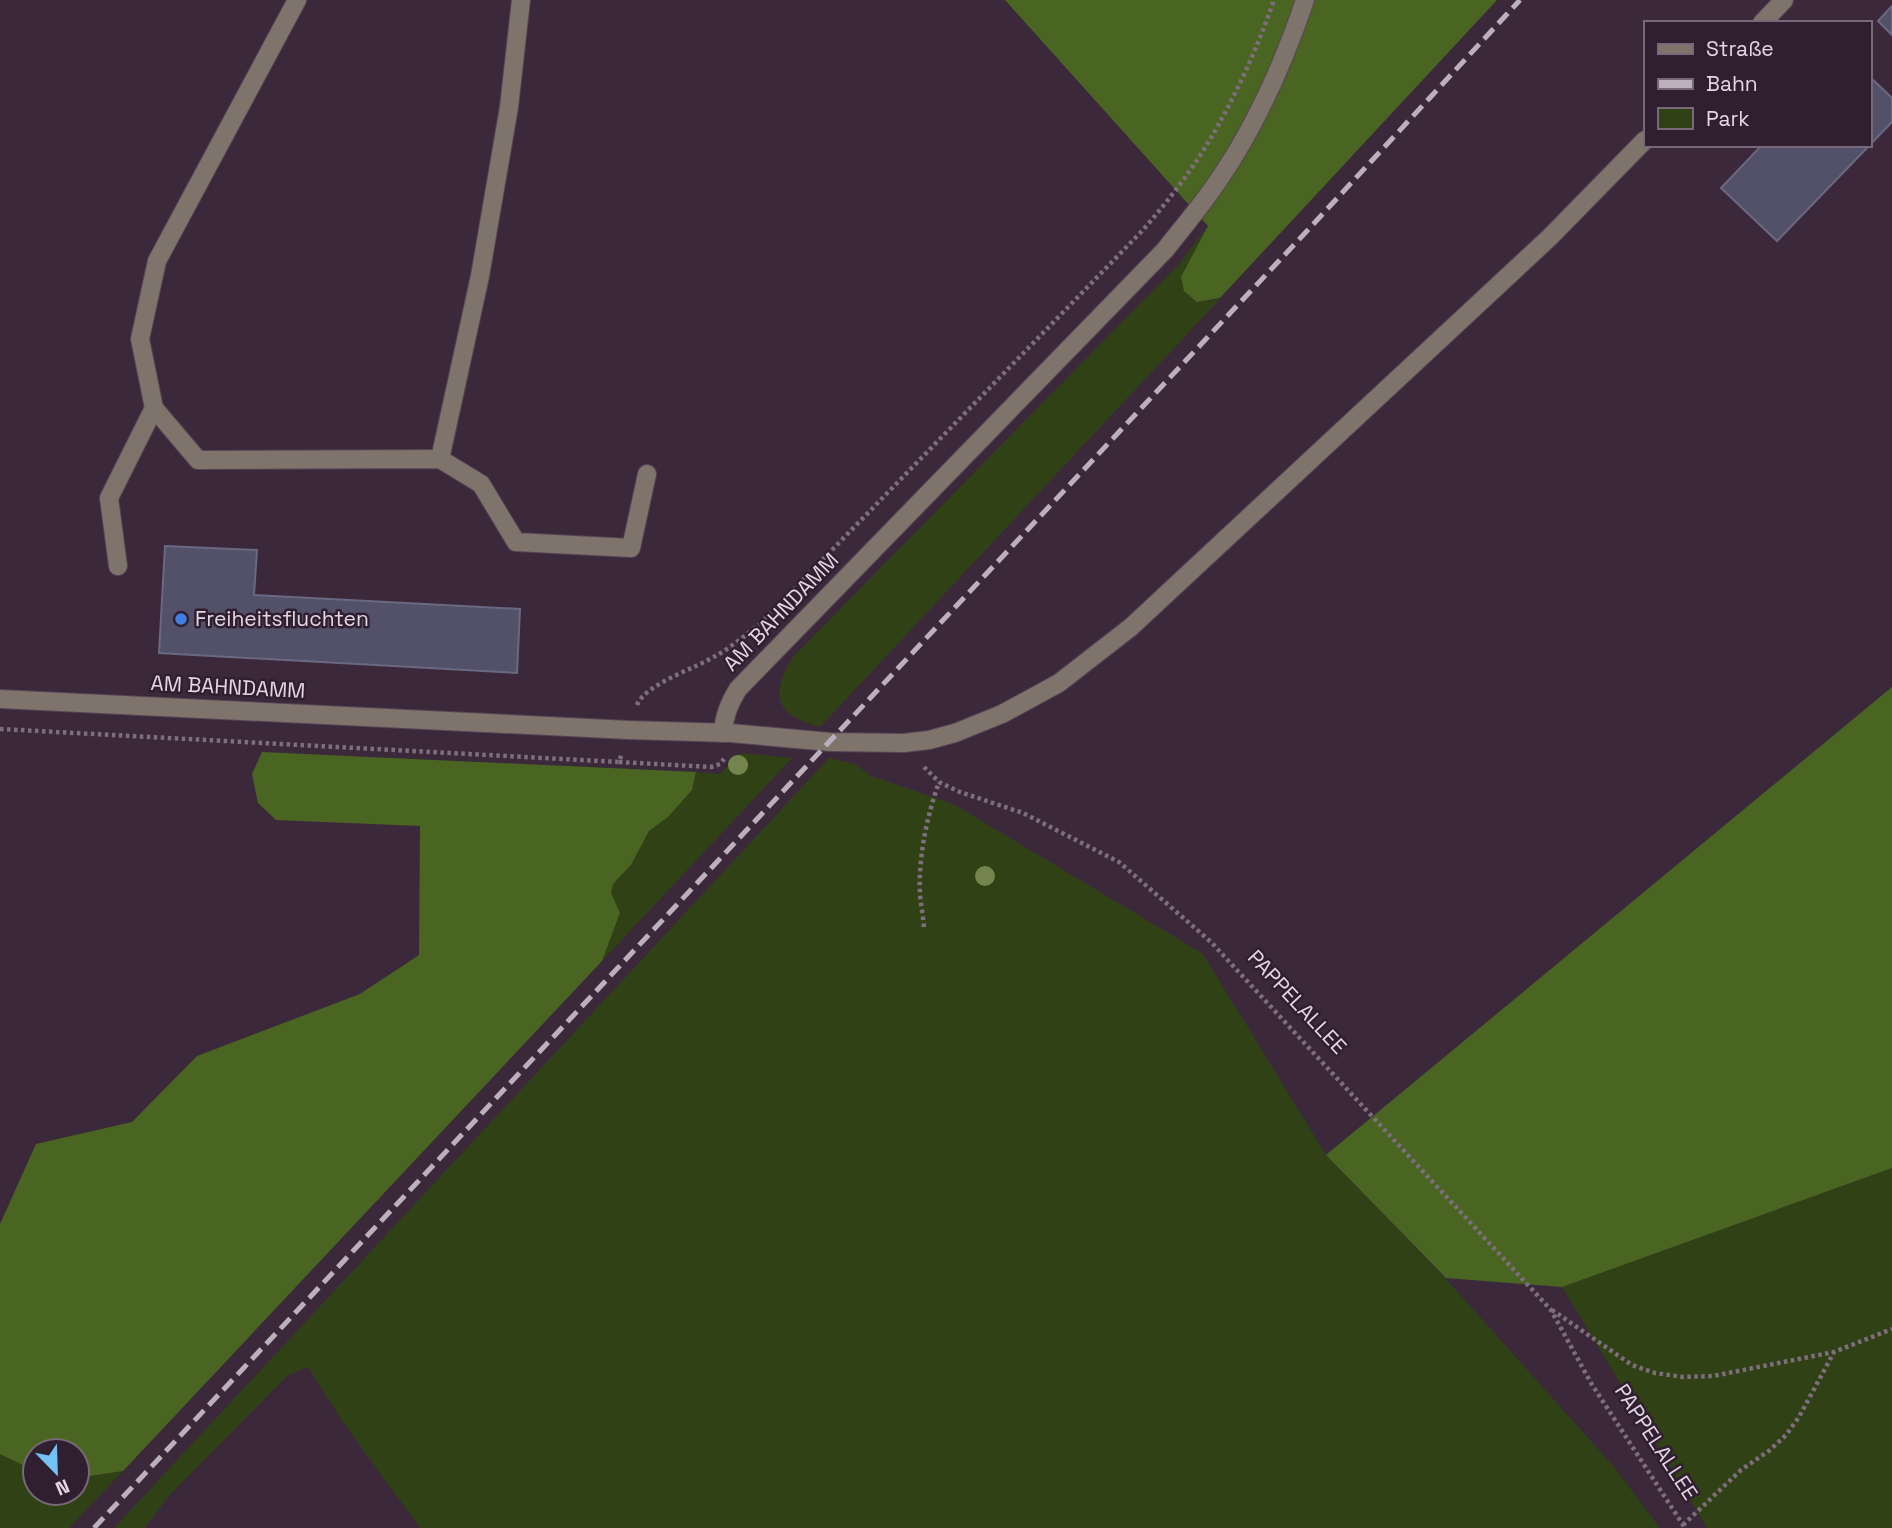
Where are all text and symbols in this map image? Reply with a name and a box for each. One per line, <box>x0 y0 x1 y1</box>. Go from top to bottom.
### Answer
legend <box>1644 21 1871 147</box>
text: Straße <box>1706 35 1774 62</box>
text: Bahn <box>1706 70 1758 97</box>
text: Park <box>1706 105 1750 132</box>
street label: AM BAHNDAMM <box>717 547 844 677</box>
place label: Freiheitsfluchten <box>195 605 369 632</box>
marker: Freiheitsfluchten <box>173 611 189 627</box>
street label: AM BAHNDAMM <box>150 669 306 704</box>
street label: PAPPELALLEE <box>1242 944 1353 1060</box>
street label: PAPPELALLEE <box>1609 1379 1704 1505</box>
north arrow <box>21 1437 91 1507</box>
text: N <box>52 1473 73 1501</box>

